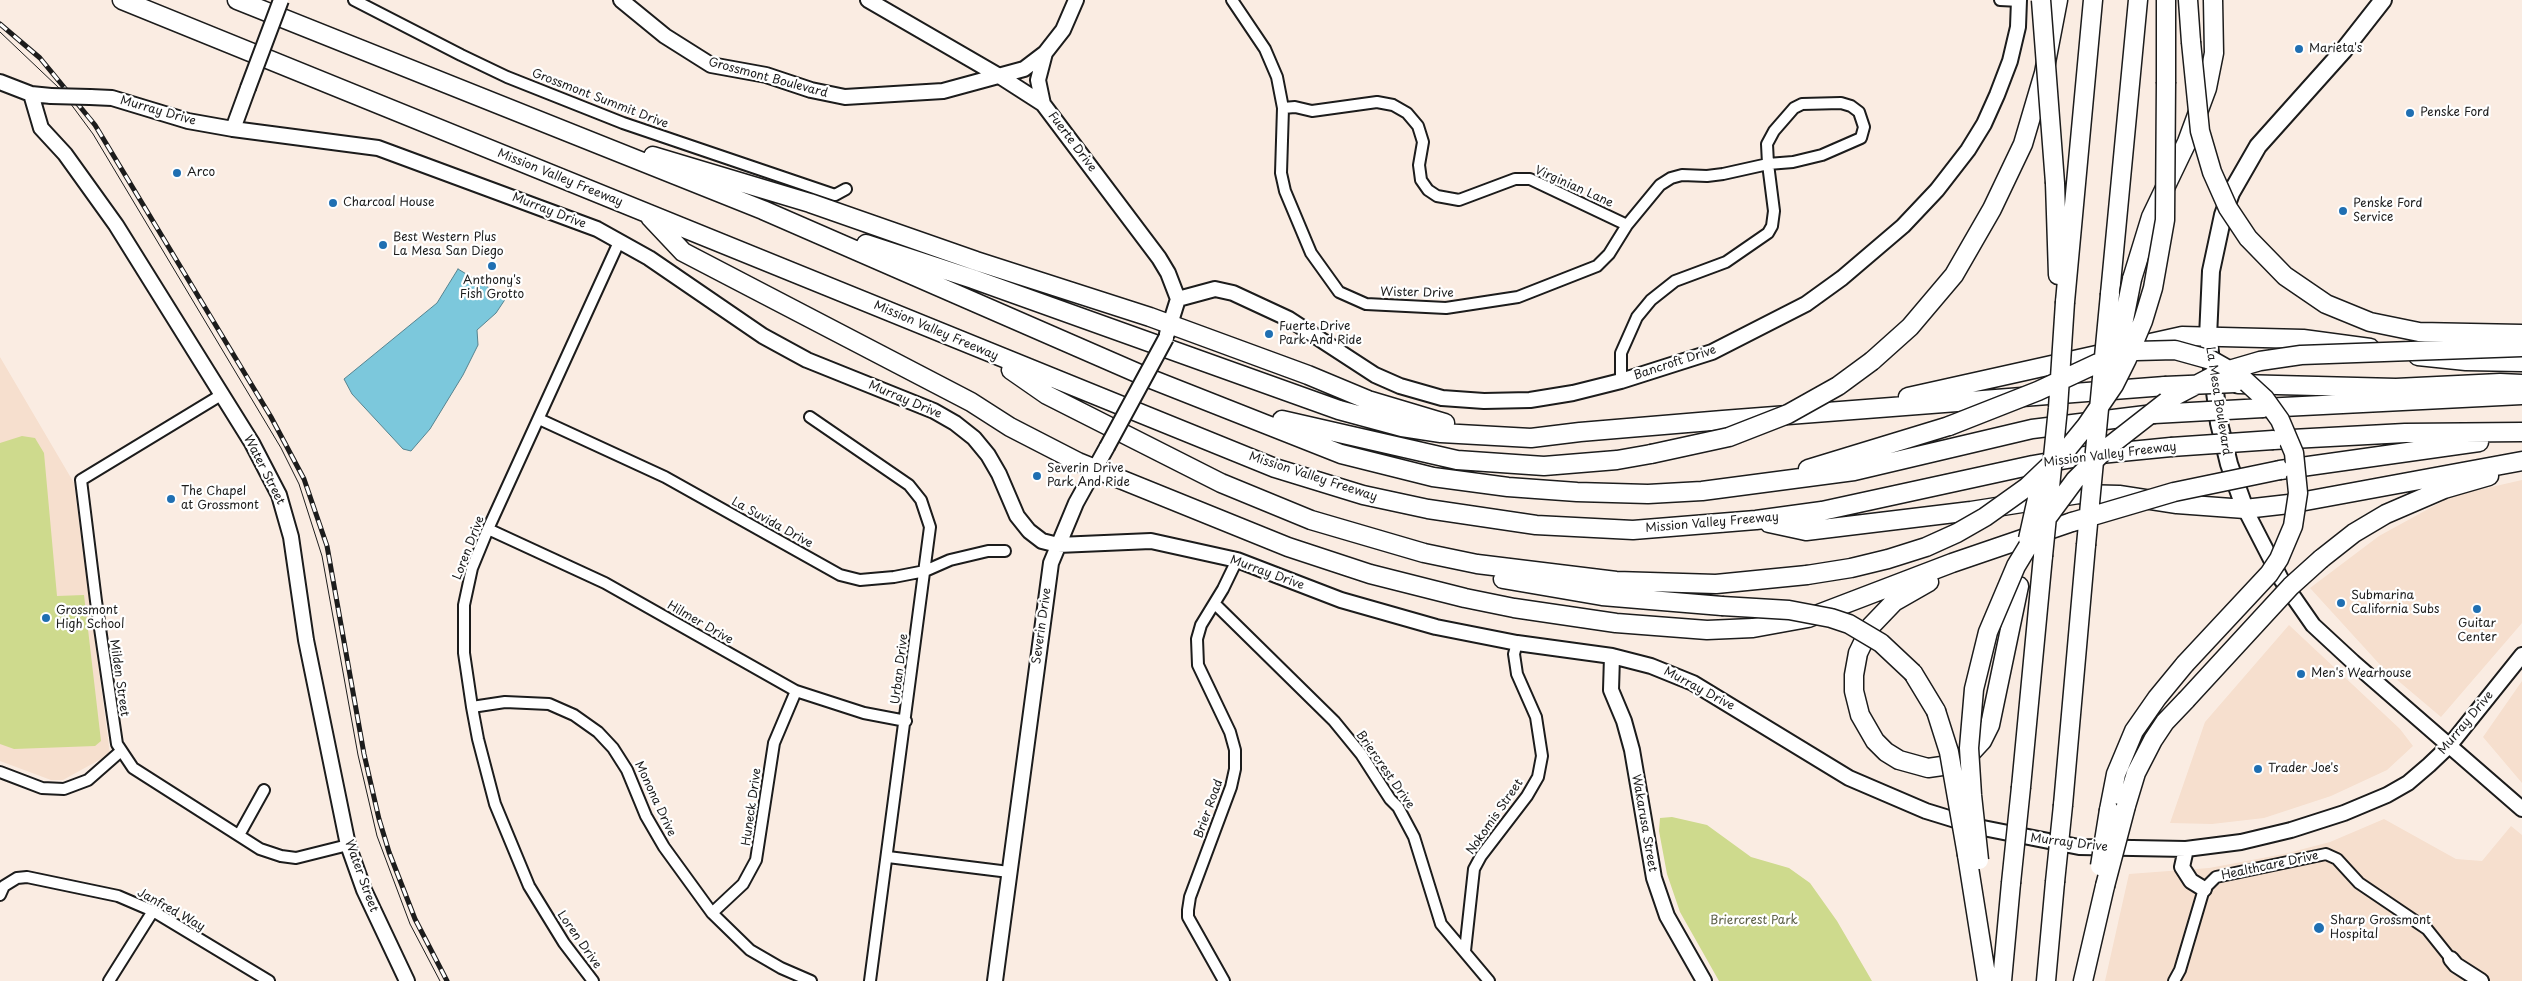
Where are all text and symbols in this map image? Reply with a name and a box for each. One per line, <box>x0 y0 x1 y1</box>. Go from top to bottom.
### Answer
place label: Marieta's <box>2309 42 2362 56</box>
marker: Marieta's <box>2293 43 2305 55</box>
street label: Grossmont Boulevard <box>707 55 829 101</box>
street label: Grossmont Summit Drive <box>530 66 670 132</box>
street label: Murray Drive <box>119 93 197 129</box>
place label: Penske Ford <box>2420 106 2490 120</box>
marker: Penske Ford <box>2404 107 2416 119</box>
street label: Fuerte Drive <box>1045 109 1099 175</box>
street label: Mission Valley Freeway <box>495 146 625 210</box>
street label: Virginian Lane <box>1533 163 1615 211</box>
place label: Arco <box>187 166 215 180</box>
marker: Arco <box>171 167 183 179</box>
street label: Murray Drive <box>510 190 588 232</box>
place label: Charcoal House <box>343 196 435 210</box>
marker: Charcoal House <box>327 197 339 209</box>
place label: Penske Ford Service <box>2353 197 2423 225</box>
marker: Penske Ford Service <box>2337 205 2349 217</box>
place label: Best Western Plus La Mesa San Diego <box>393 231 504 259</box>
marker: Best Western Plus La Mesa San Diego <box>377 239 389 251</box>
marker: Anthony's Fish Grotto <box>486 260 498 272</box>
place label: Anthony's Fish Grotto <box>460 274 524 302</box>
street label: Wister Drive <box>1380 285 1454 301</box>
street label: Mission Valley Freeway <box>872 298 1000 364</box>
place label: Fuerte Drive Park And Ride <box>1279 320 1362 348</box>
marker: Fuerte Drive Park And Ride <box>1263 328 1275 340</box>
street label: Bancroft Drive <box>1632 343 1718 383</box>
street label: La Mesa Boulevard <box>2202 346 2234 456</box>
street label: Murray Drive <box>866 378 944 422</box>
street label: Water Street <box>240 433 288 507</box>
street label: Mission Valley Freeway <box>2043 440 2177 470</box>
street label: Mission Valley Freeway <box>1247 449 1379 505</box>
place label: Severin Drive Park And Ride <box>1047 462 1130 490</box>
marker: Severin Drive Park And Ride <box>1031 470 1043 482</box>
place label: The Chapel at Grossmont <box>181 485 259 513</box>
marker: The Chapel at Grossmont <box>165 493 177 505</box>
street label: La Suvida Drive <box>729 495 815 551</box>
street label: Mission Valley Freeway <box>1645 510 1779 536</box>
street label: Loren Drive <box>450 514 488 582</box>
street label: Murray Drive <box>1228 553 1306 593</box>
street label: Severin Drive <box>1030 587 1054 665</box>
place label: Submarina California Subs <box>2351 589 2439 617</box>
marker: Submarina California Subs <box>2335 597 2347 609</box>
street label: Hilmer Drive <box>665 598 735 648</box>
marker: Guitar Center <box>2471 603 2483 615</box>
place label: Grossmont High School <box>56 604 124 632</box>
marker: Grossmont High School <box>40 612 52 624</box>
place label: Guitar Center <box>2457 617 2497 645</box>
street label: Urban Drive <box>889 633 911 705</box>
street label: Milden Street <box>106 639 132 717</box>
street label: Murray Drive <box>1661 664 1737 714</box>
place label: Men's Wearhouse <box>2311 667 2412 681</box>
marker: Men's Wearhouse <box>2295 668 2307 680</box>
street label: Murray Drive <box>2435 688 2497 758</box>
street label: Briercrest Drive <box>1353 728 1417 812</box>
street label: Monona Drive <box>631 759 679 839</box>
place label: Trader Joe's <box>2268 762 2338 776</box>
marker: Trader Joe's <box>2252 763 2264 775</box>
street label: Huneck Drive <box>739 767 765 847</box>
street label: Wakarusa Street <box>1628 773 1660 873</box>
street label: Nokomis Street <box>1464 776 1526 858</box>
street label: Brier Road <box>1192 778 1226 840</box>
street label: Murray Drive <box>2029 831 2109 855</box>
street label: Water Street <box>341 838 381 914</box>
street label: Healthcare Drive <box>2220 849 2320 883</box>
street label: Janfred Way <box>135 885 207 935</box>
street label: Loren Drive <box>554 908 604 972</box>
park label: Briercrest Park <box>1710 914 1798 928</box>
place label: Sharp Grossmont Hospital <box>2330 914 2431 942</box>
marker: Sharp Grossmont Hospital <box>2312 921 2326 935</box>

